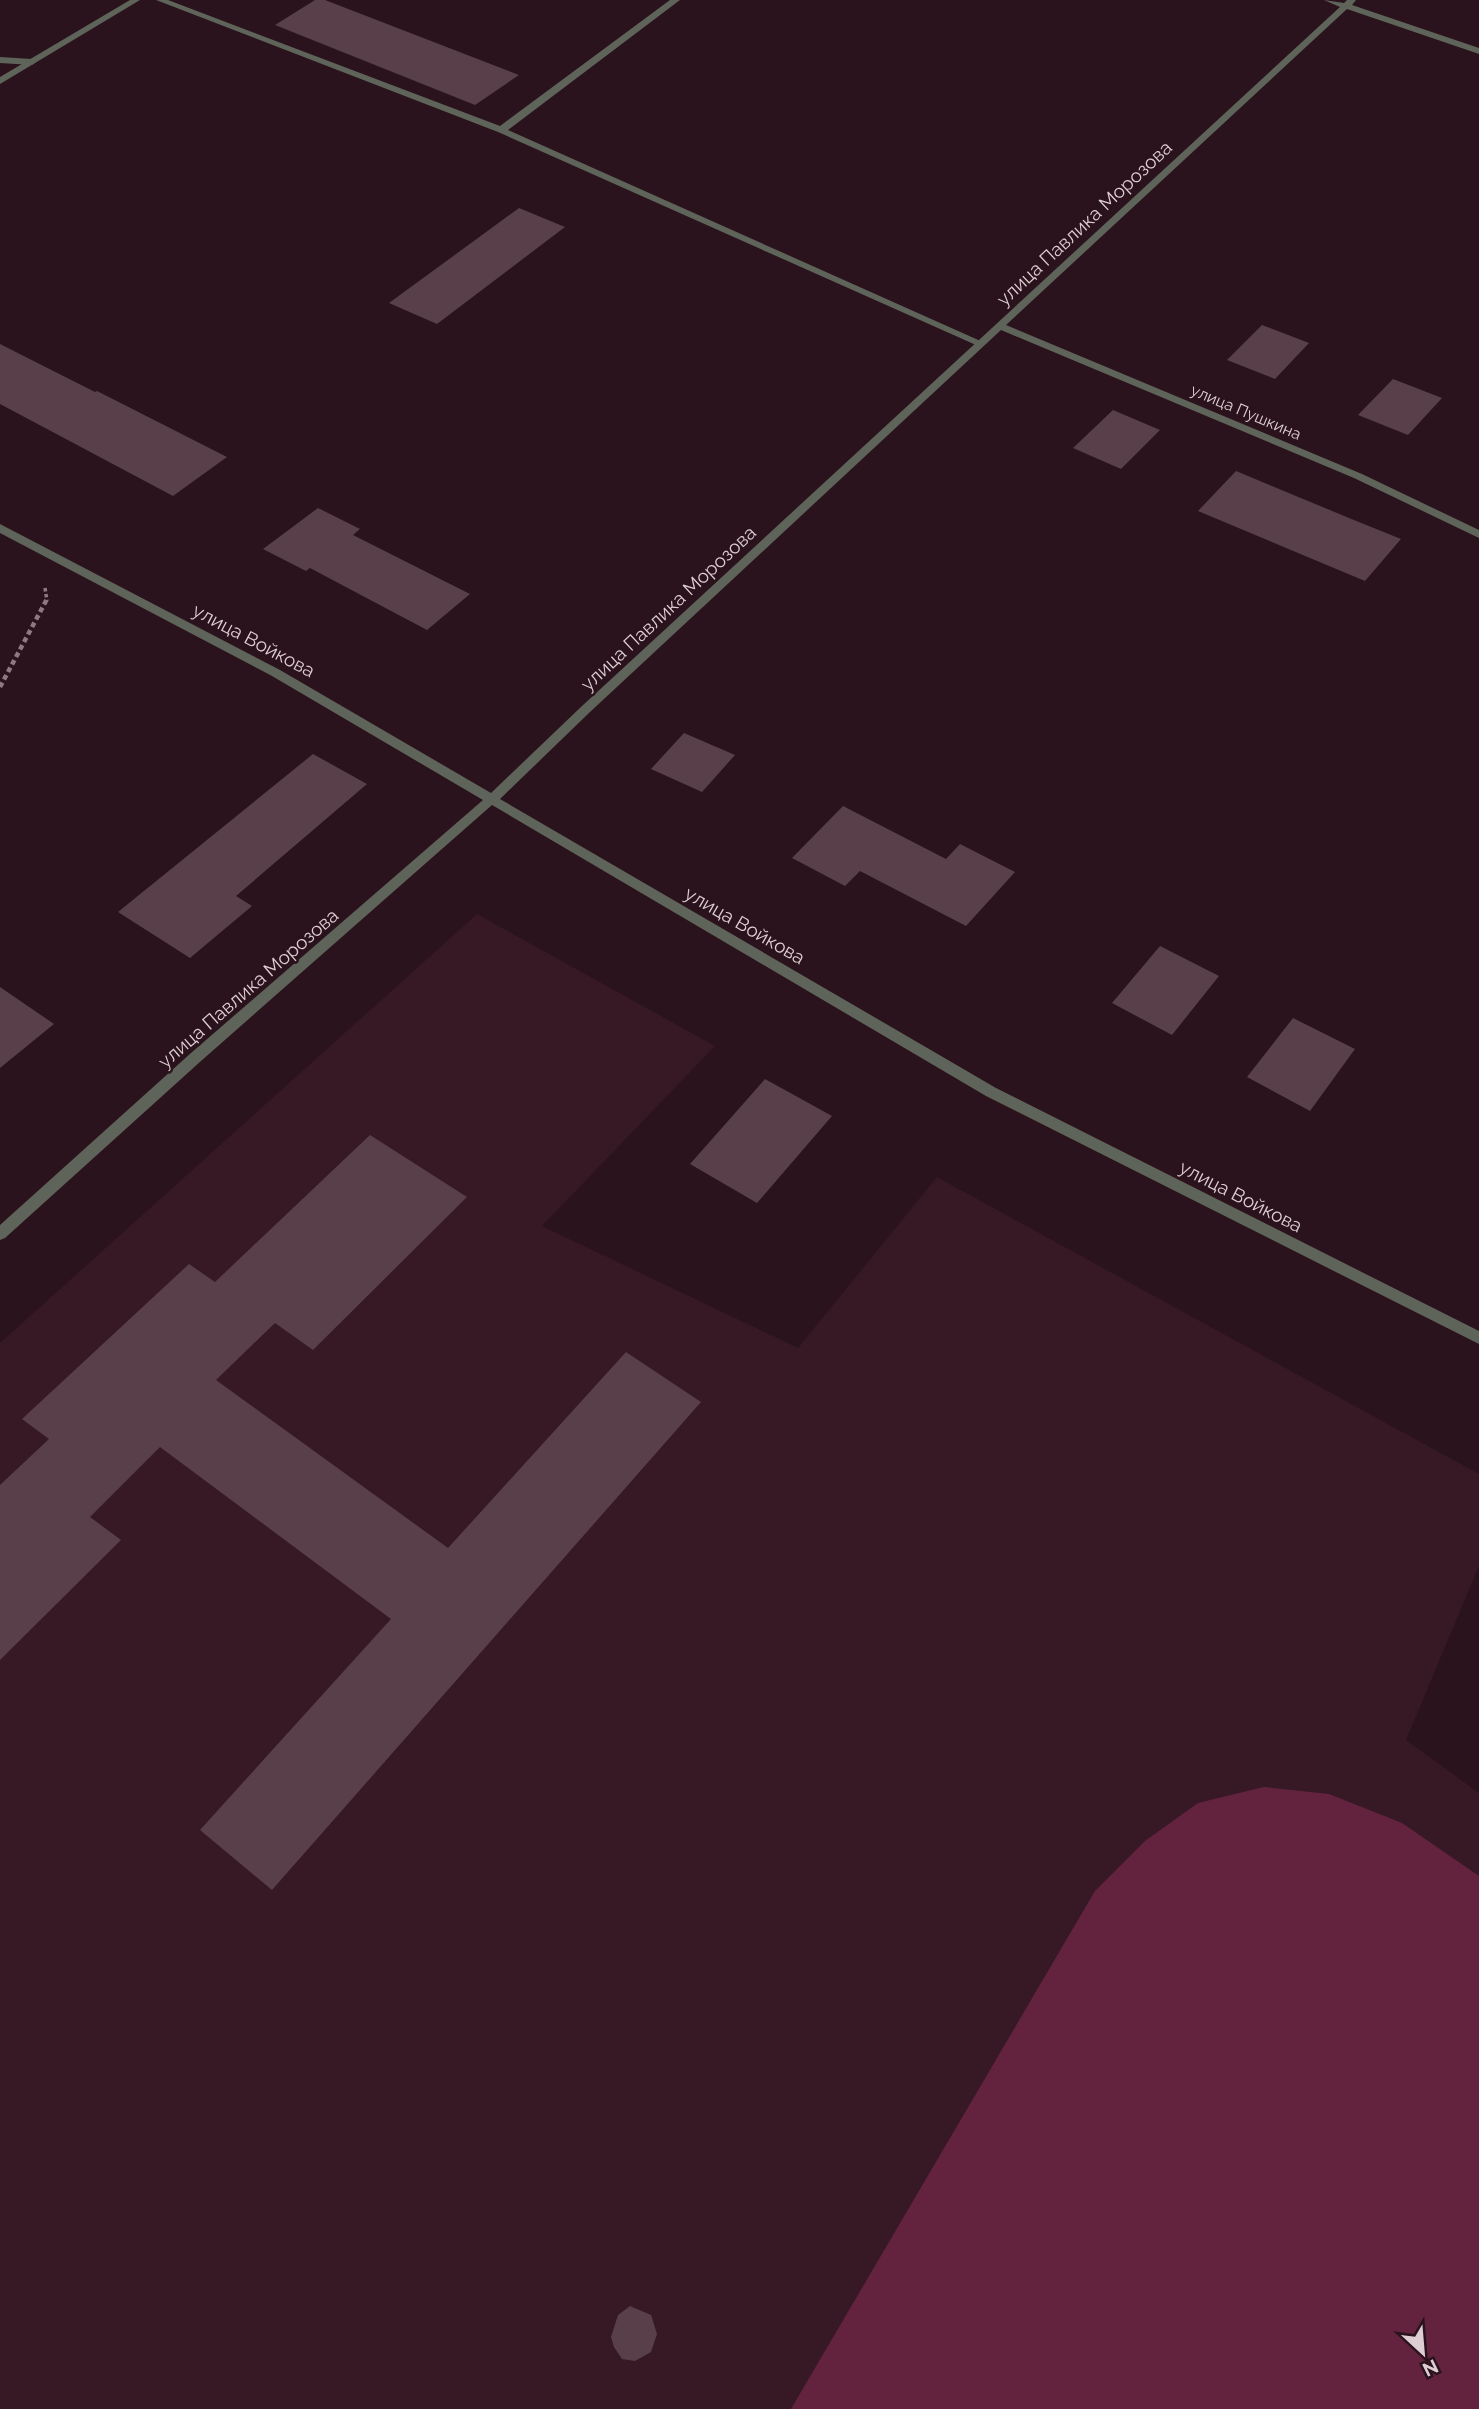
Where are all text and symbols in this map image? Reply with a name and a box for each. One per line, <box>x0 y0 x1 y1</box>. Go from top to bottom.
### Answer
street label: улица Павлика Морозова <box>992 136 1176 310</box>
street label: улица Пушкина <box>1188 380 1304 444</box>
street label: улица Павлика Морозова <box>576 521 760 695</box>
street label: улица Войкова <box>189 599 319 681</box>
street label: улица Войкова <box>681 882 809 968</box>
street label: улица Павлика Морозова <box>154 904 342 1072</box>
street label: улица Войкова <box>1176 1156 1306 1236</box>
north arrow <box>1388 2318 1458 2388</box>
text: N <box>1419 2355 1442 2381</box>

